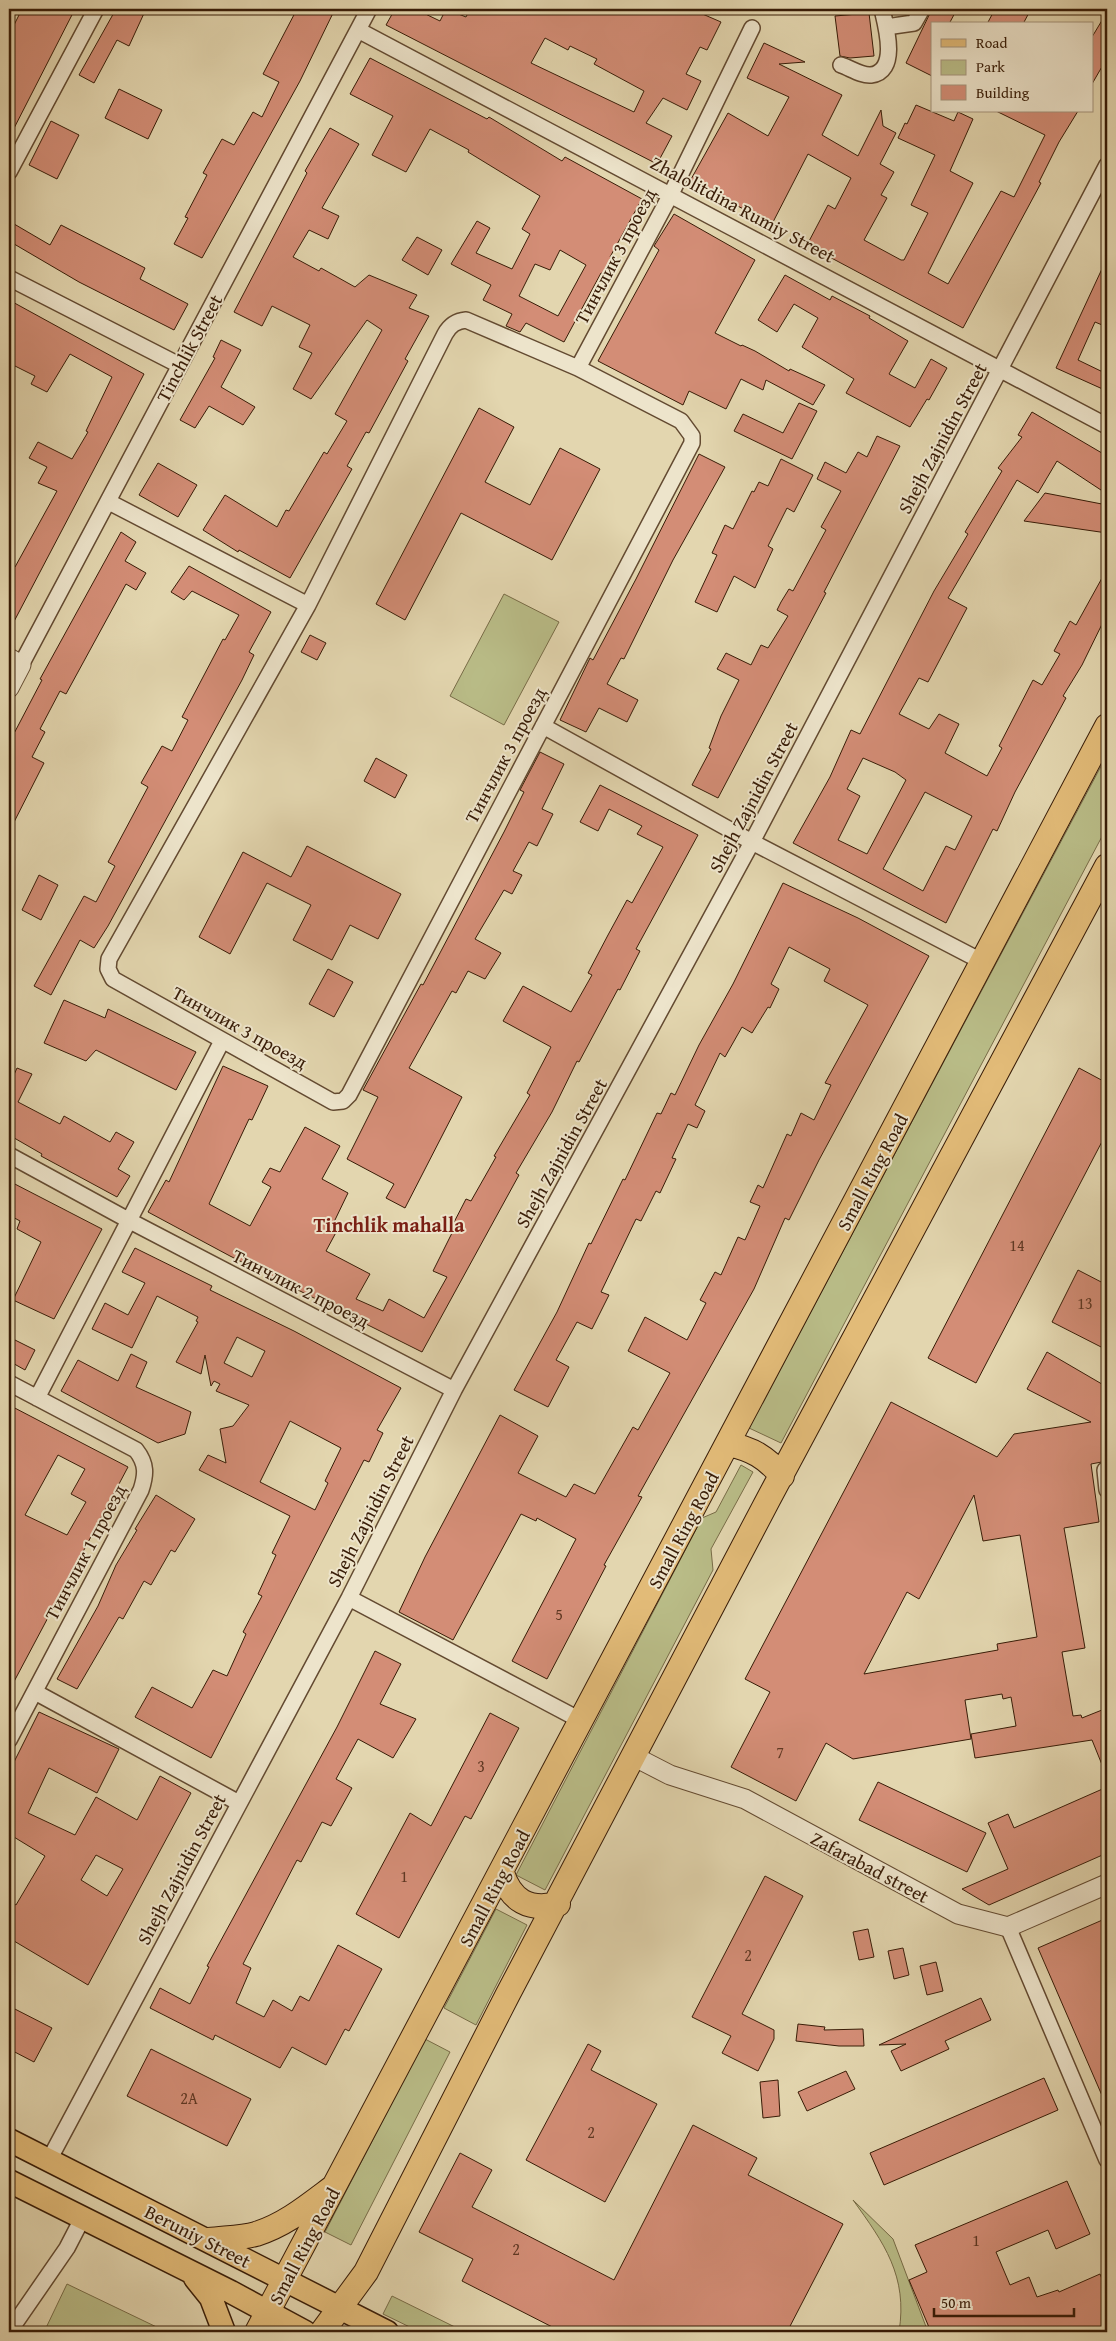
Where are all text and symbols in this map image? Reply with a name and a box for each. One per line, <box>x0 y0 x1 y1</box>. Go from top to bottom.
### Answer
legend <box>931 22 1094 112</box>
text: Road <box>976 32 1007 53</box>
text: Park <box>976 56 1005 77</box>
text: Building <box>976 82 1030 103</box>
street label: Zhalolitdina Rumiy Street <box>646 148 840 270</box>
street label: Тинчлик 3 проезд <box>567 183 663 329</box>
street label: Tinchlik Street <box>149 289 229 407</box>
street label: Shejh Zajnidin Street <box>890 357 994 518</box>
street label: Тинчлик 3 проезд <box>457 682 553 828</box>
street label: Shejh Zajnidin Street <box>701 716 805 877</box>
street label: Тинчлик 3 проезд <box>167 978 313 1076</box>
street label: Shejh Zajnidin Street <box>508 1073 614 1233</box>
street label: Small Ring Road <box>829 1108 915 1236</box>
district label: Tinchlik mahalla <box>314 1210 465 1239</box>
house number: 14 <box>1009 1233 1025 1257</box>
street label: Тинчлик 2 проезд <box>228 1241 374 1335</box>
house number: 13 <box>1077 1291 1093 1315</box>
street label: Shejh Zajnidin Street <box>320 1430 421 1592</box>
street label: Small Ring Road <box>640 1466 726 1594</box>
street label: Тинчлик 1 проезд <box>37 1479 133 1625</box>
house number: 5 <box>555 1602 563 1626</box>
house number: 7 <box>776 1740 784 1764</box>
house number: 3 <box>477 1754 485 1778</box>
street label: Shejh Zajnidin Street <box>129 1788 233 1949</box>
street label: Small Ring Road <box>451 1824 537 1952</box>
street label: Zafarabad street <box>806 1824 934 1910</box>
house number: 1 <box>400 1864 408 1888</box>
house number: 2 <box>744 1943 752 1967</box>
house number: 2А <box>180 2086 198 2110</box>
house number: 2 <box>587 2120 595 2144</box>
street label: Small Ring Road <box>261 2182 347 2310</box>
street label: Beruniy Street <box>140 2197 256 2275</box>
house number: 1 <box>972 2228 980 2252</box>
house number: 2 <box>512 2237 520 2261</box>
scale bar <box>934 2286 1074 2318</box>
text: 50 m <box>941 2292 972 2313</box>

